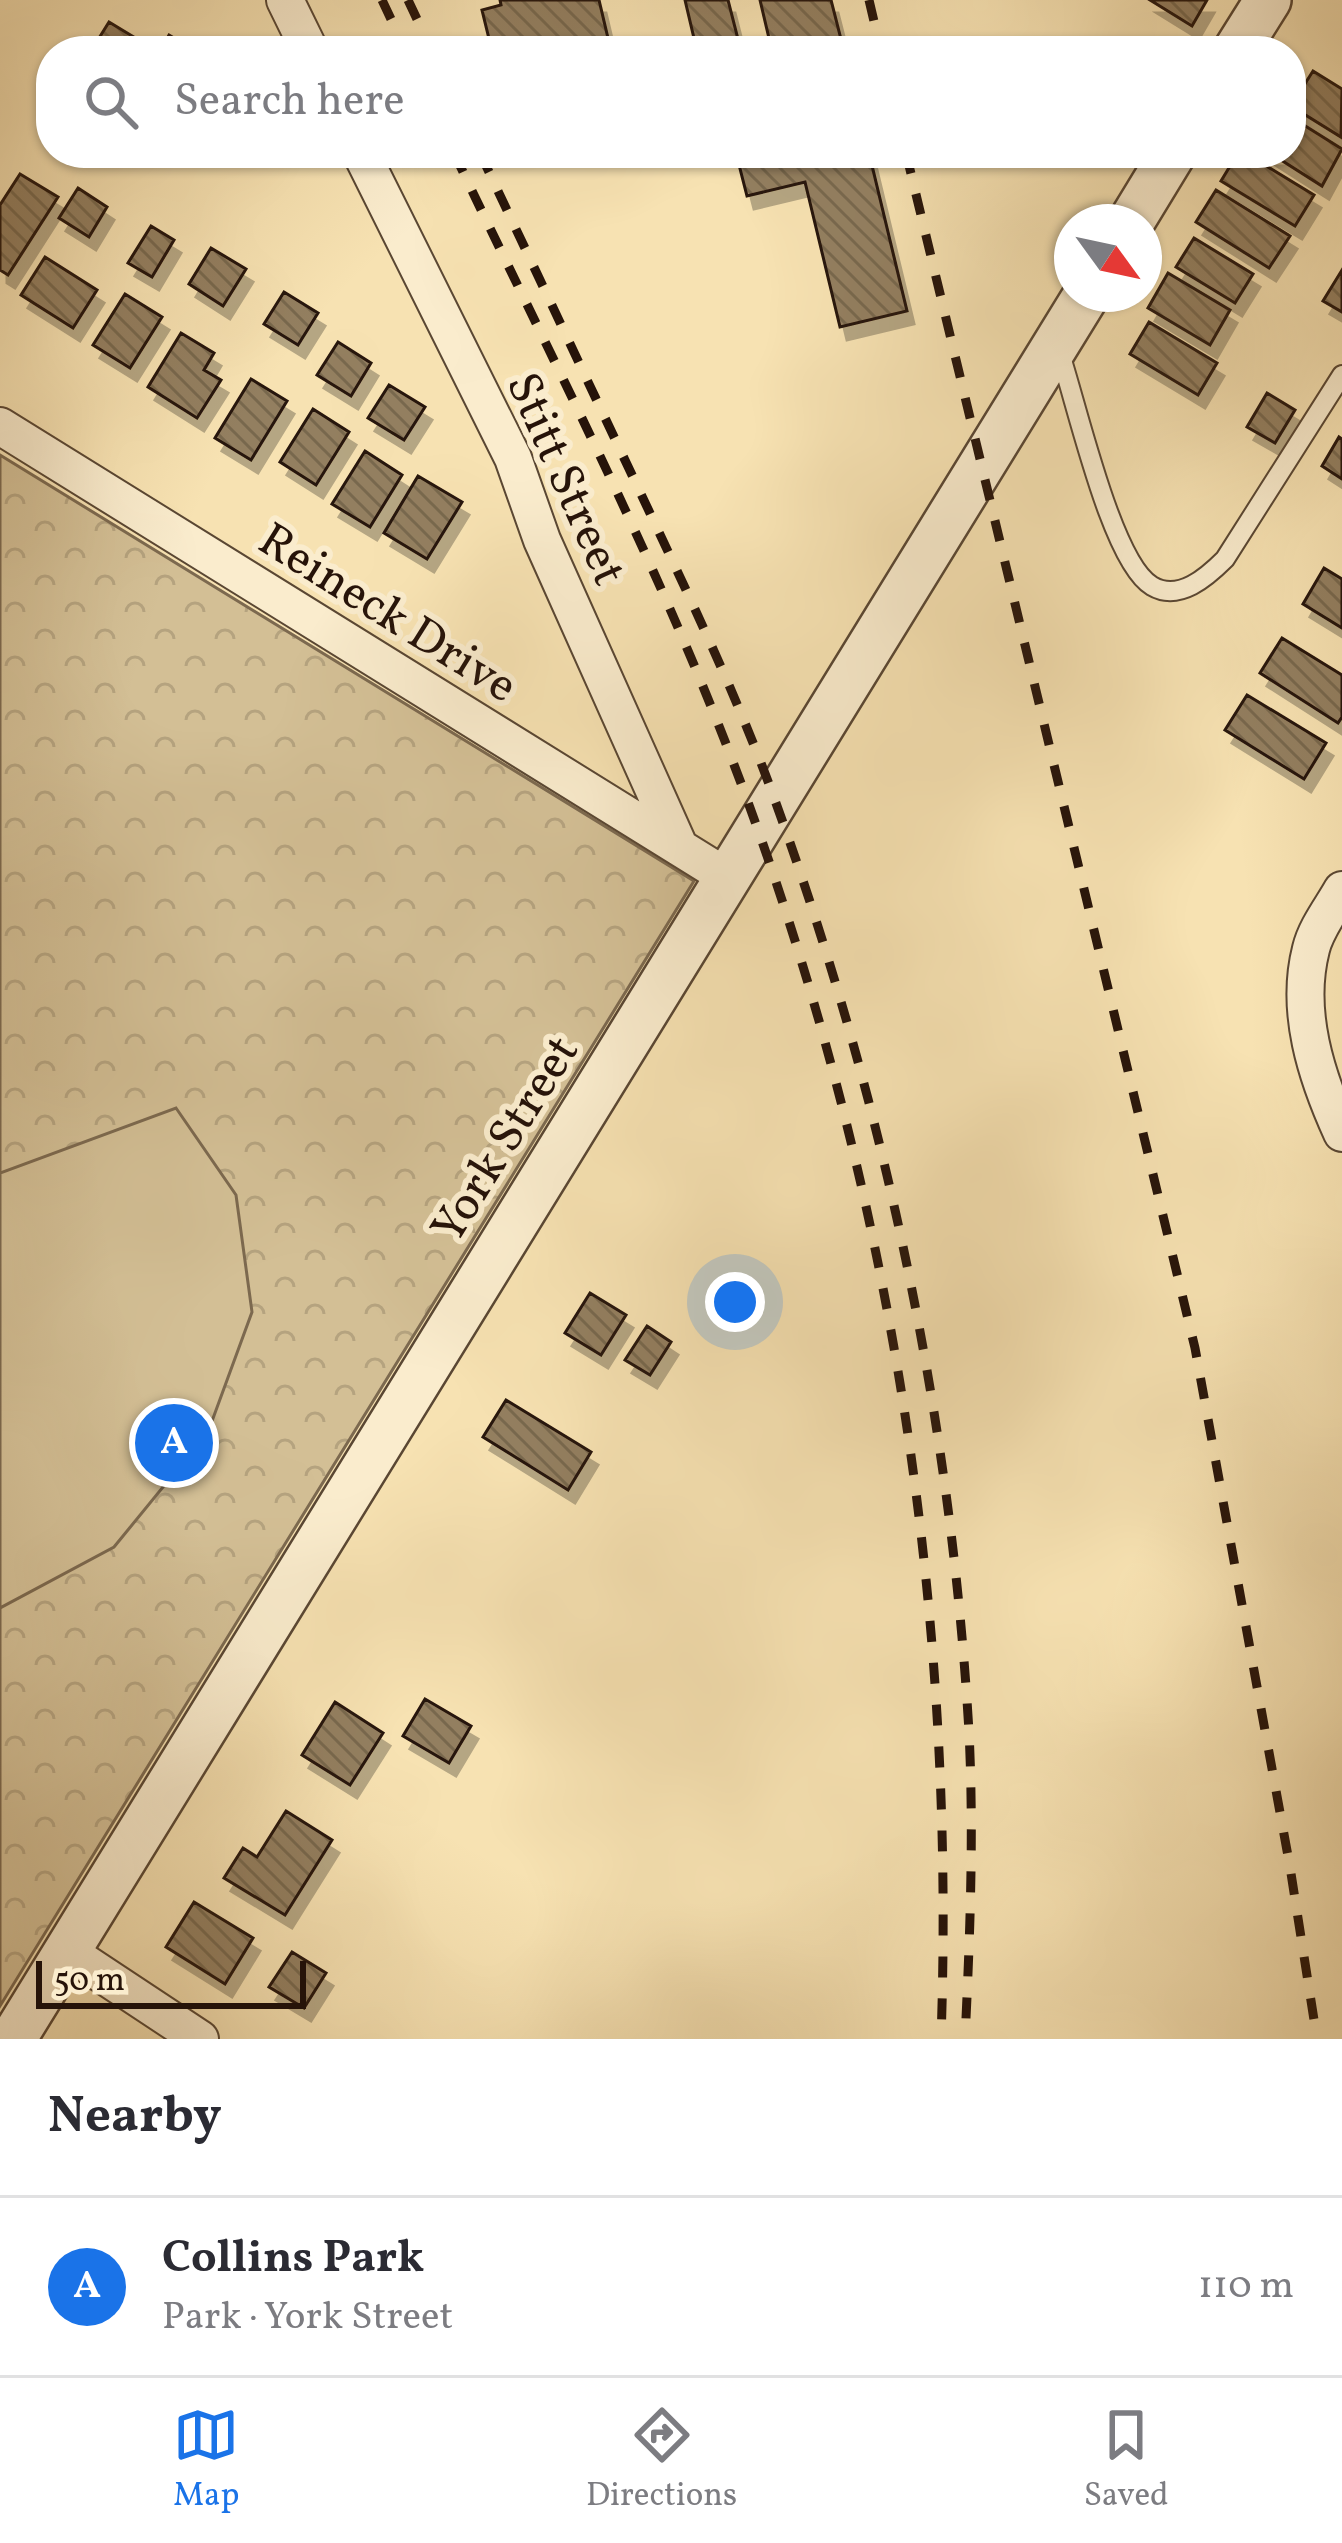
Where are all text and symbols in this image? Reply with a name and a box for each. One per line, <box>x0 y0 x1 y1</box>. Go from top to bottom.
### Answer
search box <box>36 36 1306 168</box>
icon: search <box>78 69 144 135</box>
text: Search here <box>174 71 405 134</box>
north arrow <box>1054 204 1162 312</box>
street label: Stitt Street <box>487 363 641 597</box>
street label: Reineck Drive <box>244 509 529 721</box>
street label: York Street <box>417 1024 597 1257</box>
your location <box>705 1272 765 1332</box>
pin: A <box>135 1398 213 1488</box>
scale bar <box>36 1955 306 2008</box>
text: 50 m <box>54 1959 125 2005</box>
text: Nearby <box>48 2082 222 2153</box>
text: Collins Park <box>162 2228 424 2291</box>
text: A <box>73 2260 101 2314</box>
text: 110 m <box>1198 2260 1294 2314</box>
text: Park · York Street <box>162 2291 453 2345</box>
tab: Map <box>173 2402 239 2520</box>
tab: Directions <box>586 2402 737 2520</box>
tab: Saved <box>1084 2402 1169 2520</box>

